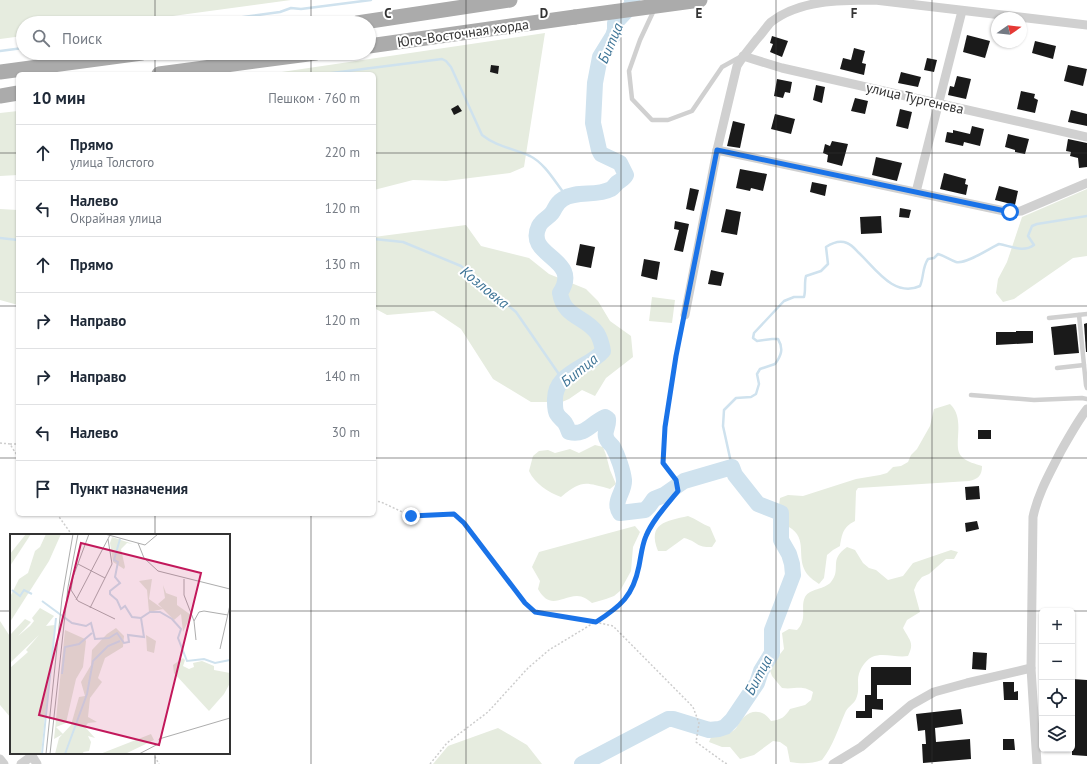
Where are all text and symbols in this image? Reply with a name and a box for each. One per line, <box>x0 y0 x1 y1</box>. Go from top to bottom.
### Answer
text: C <box>384 5 392 22</box>
text: D <box>540 5 548 22</box>
text: E <box>696 5 703 22</box>
text: F <box>851 5 858 22</box>
north arrow <box>991 12 1027 48</box>
street label: Юго-Восточная хорда <box>396 15 530 51</box>
search box <box>16 16 376 60</box>
water label: Битца <box>593 19 627 66</box>
icon: search <box>30 27 52 49</box>
text: Поиск <box>62 29 102 48</box>
street label: улица Тургенева <box>864 78 966 118</box>
text: 10 мин <box>32 87 85 109</box>
text: Пешком · 760 m <box>268 90 360 107</box>
text: Прямо <box>70 135 113 154</box>
icon: ahead <box>32 142 54 164</box>
text: 220 m <box>325 144 360 161</box>
text: улица Толстого <box>70 154 154 171</box>
text: Налево <box>70 191 118 210</box>
icon: left <box>32 198 54 220</box>
text: 120 m <box>325 200 360 217</box>
route start <box>1001 203 1019 221</box>
text: Окрайная улица <box>70 210 162 227</box>
icon: ahead <box>32 254 54 276</box>
text: Прямо <box>70 255 113 274</box>
text: 130 m <box>325 256 360 273</box>
water label: Козловка <box>457 262 514 313</box>
icon: right <box>32 310 54 332</box>
text: Направо <box>70 311 126 330</box>
text: 120 m <box>325 312 360 329</box>
water label: Битца <box>557 349 602 391</box>
icon: right <box>32 366 54 388</box>
text: Направо <box>70 367 126 386</box>
text: 140 m <box>325 368 360 385</box>
icon: left <box>32 422 54 444</box>
text: Налево <box>70 423 118 442</box>
text: 30 m <box>332 424 360 441</box>
icon: arrive <box>32 478 54 500</box>
text: Пункт назначения <box>70 479 188 498</box>
route end <box>402 507 420 525</box>
inset map <box>10 534 230 754</box>
map controls <box>1039 608 1075 752</box>
button: + <box>1039 608 1075 644</box>
button: − <box>1039 644 1075 680</box>
water label: Битца <box>740 651 777 698</box>
button: locate <box>1039 680 1075 716</box>
button: layers <box>1039 716 1075 752</box>

